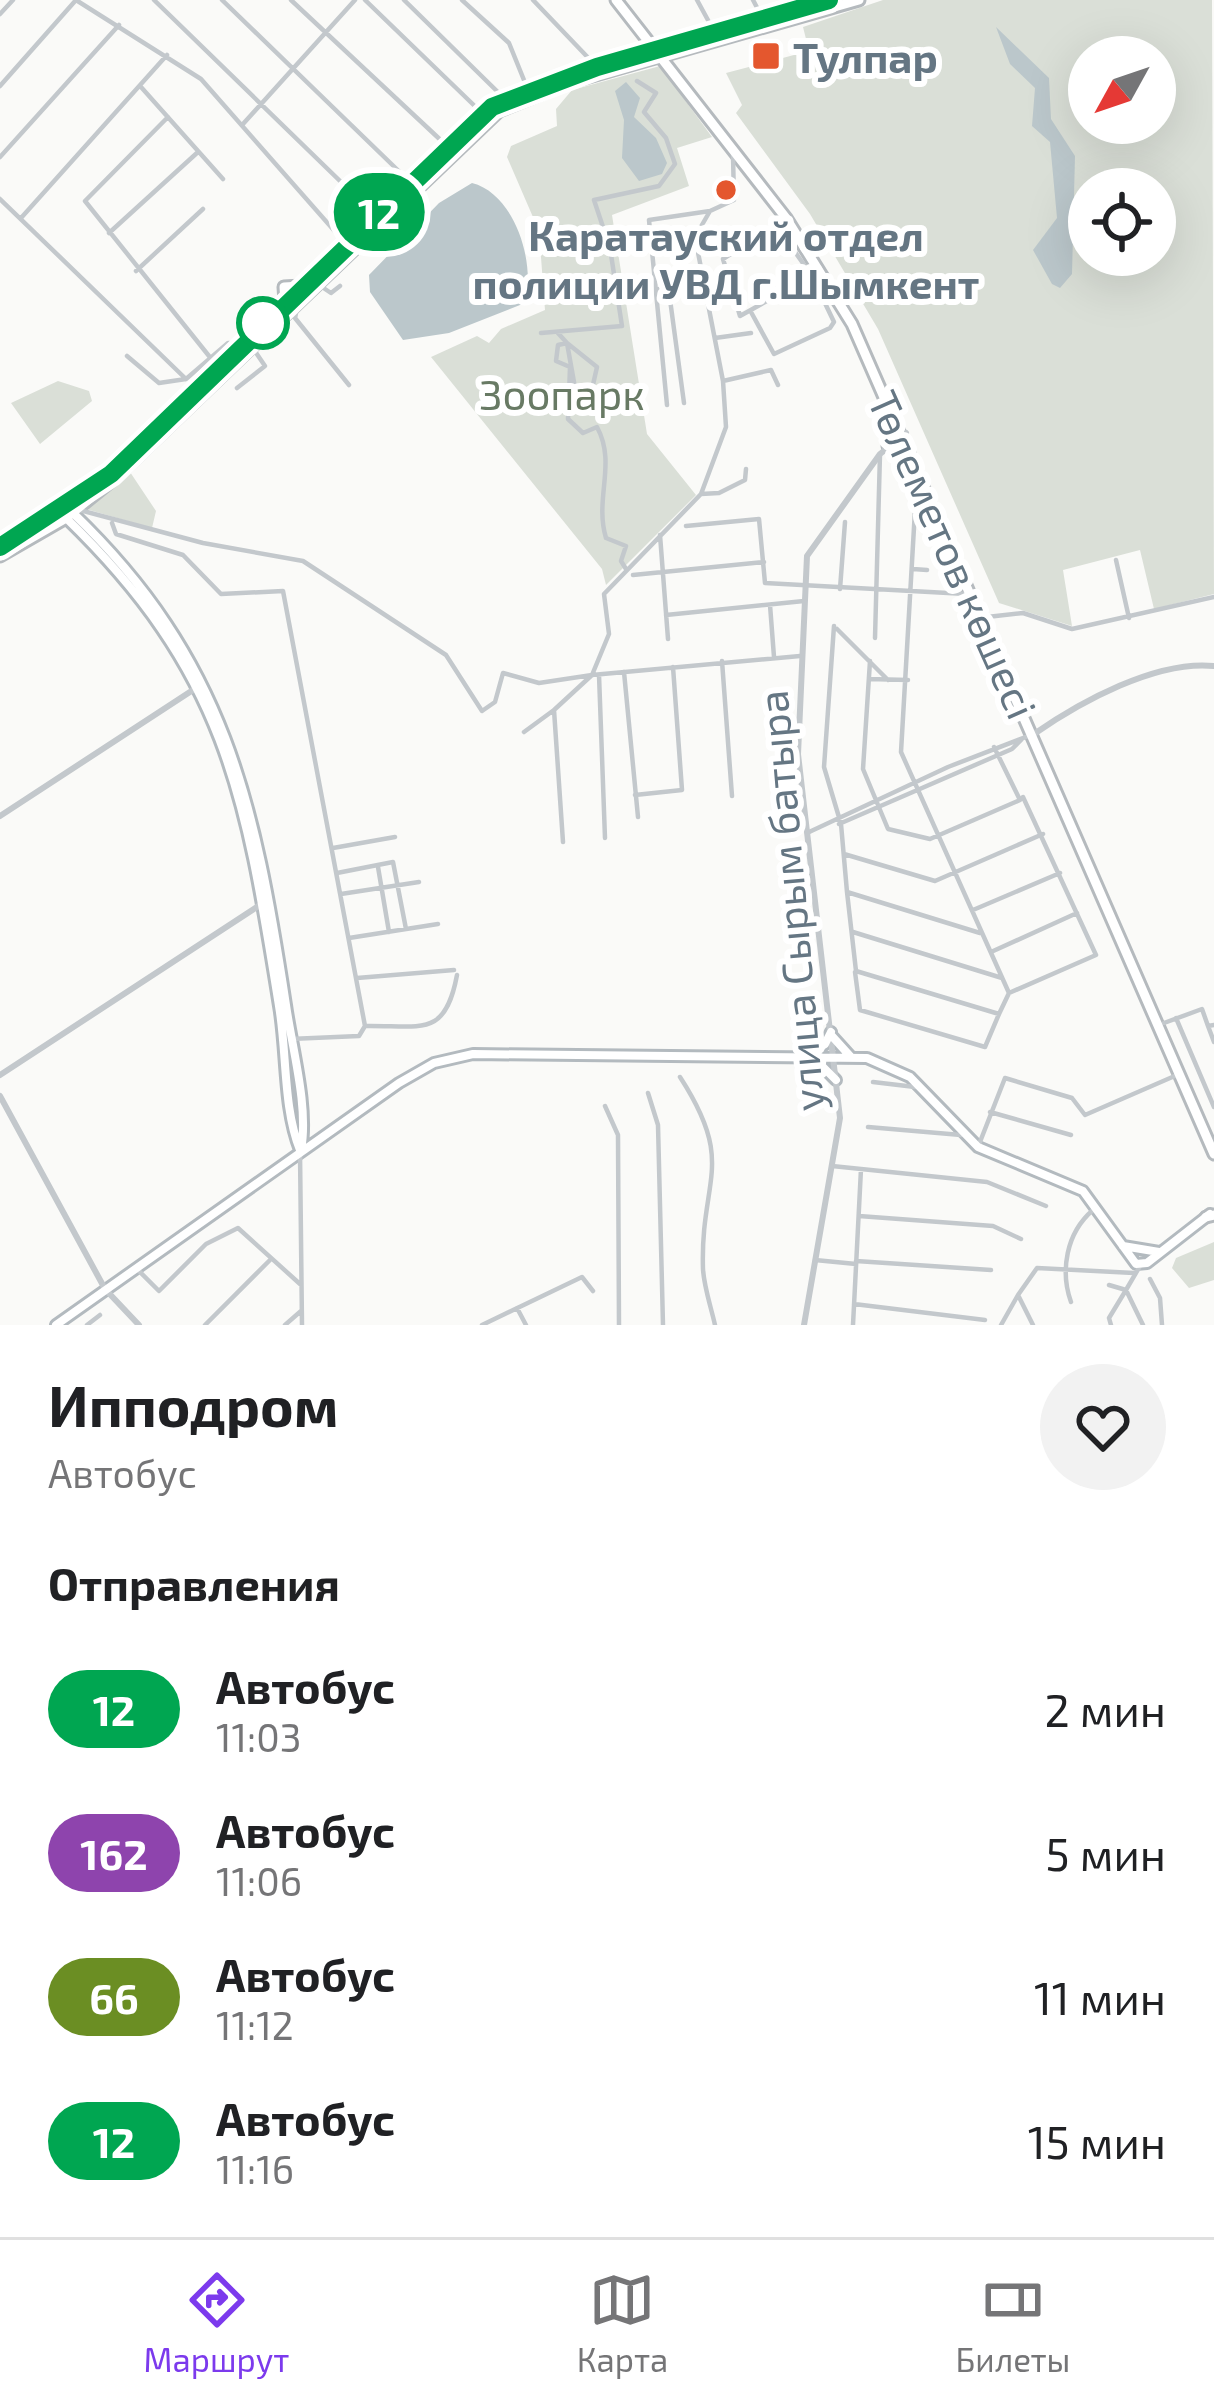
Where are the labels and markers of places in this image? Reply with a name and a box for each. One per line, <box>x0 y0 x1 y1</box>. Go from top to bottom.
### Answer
place label: Тулпар <box>793 31 938 82</box>
marker: Тулпар <box>750 40 782 72</box>
marker: Каратауский отдел полиции УВД г.Шымкент <box>713 177 739 203</box>
place label: Каратауский отдел полиции УВД г.Шымкент <box>473 209 979 307</box>
unlabelled marker <box>238 298 288 348</box>

